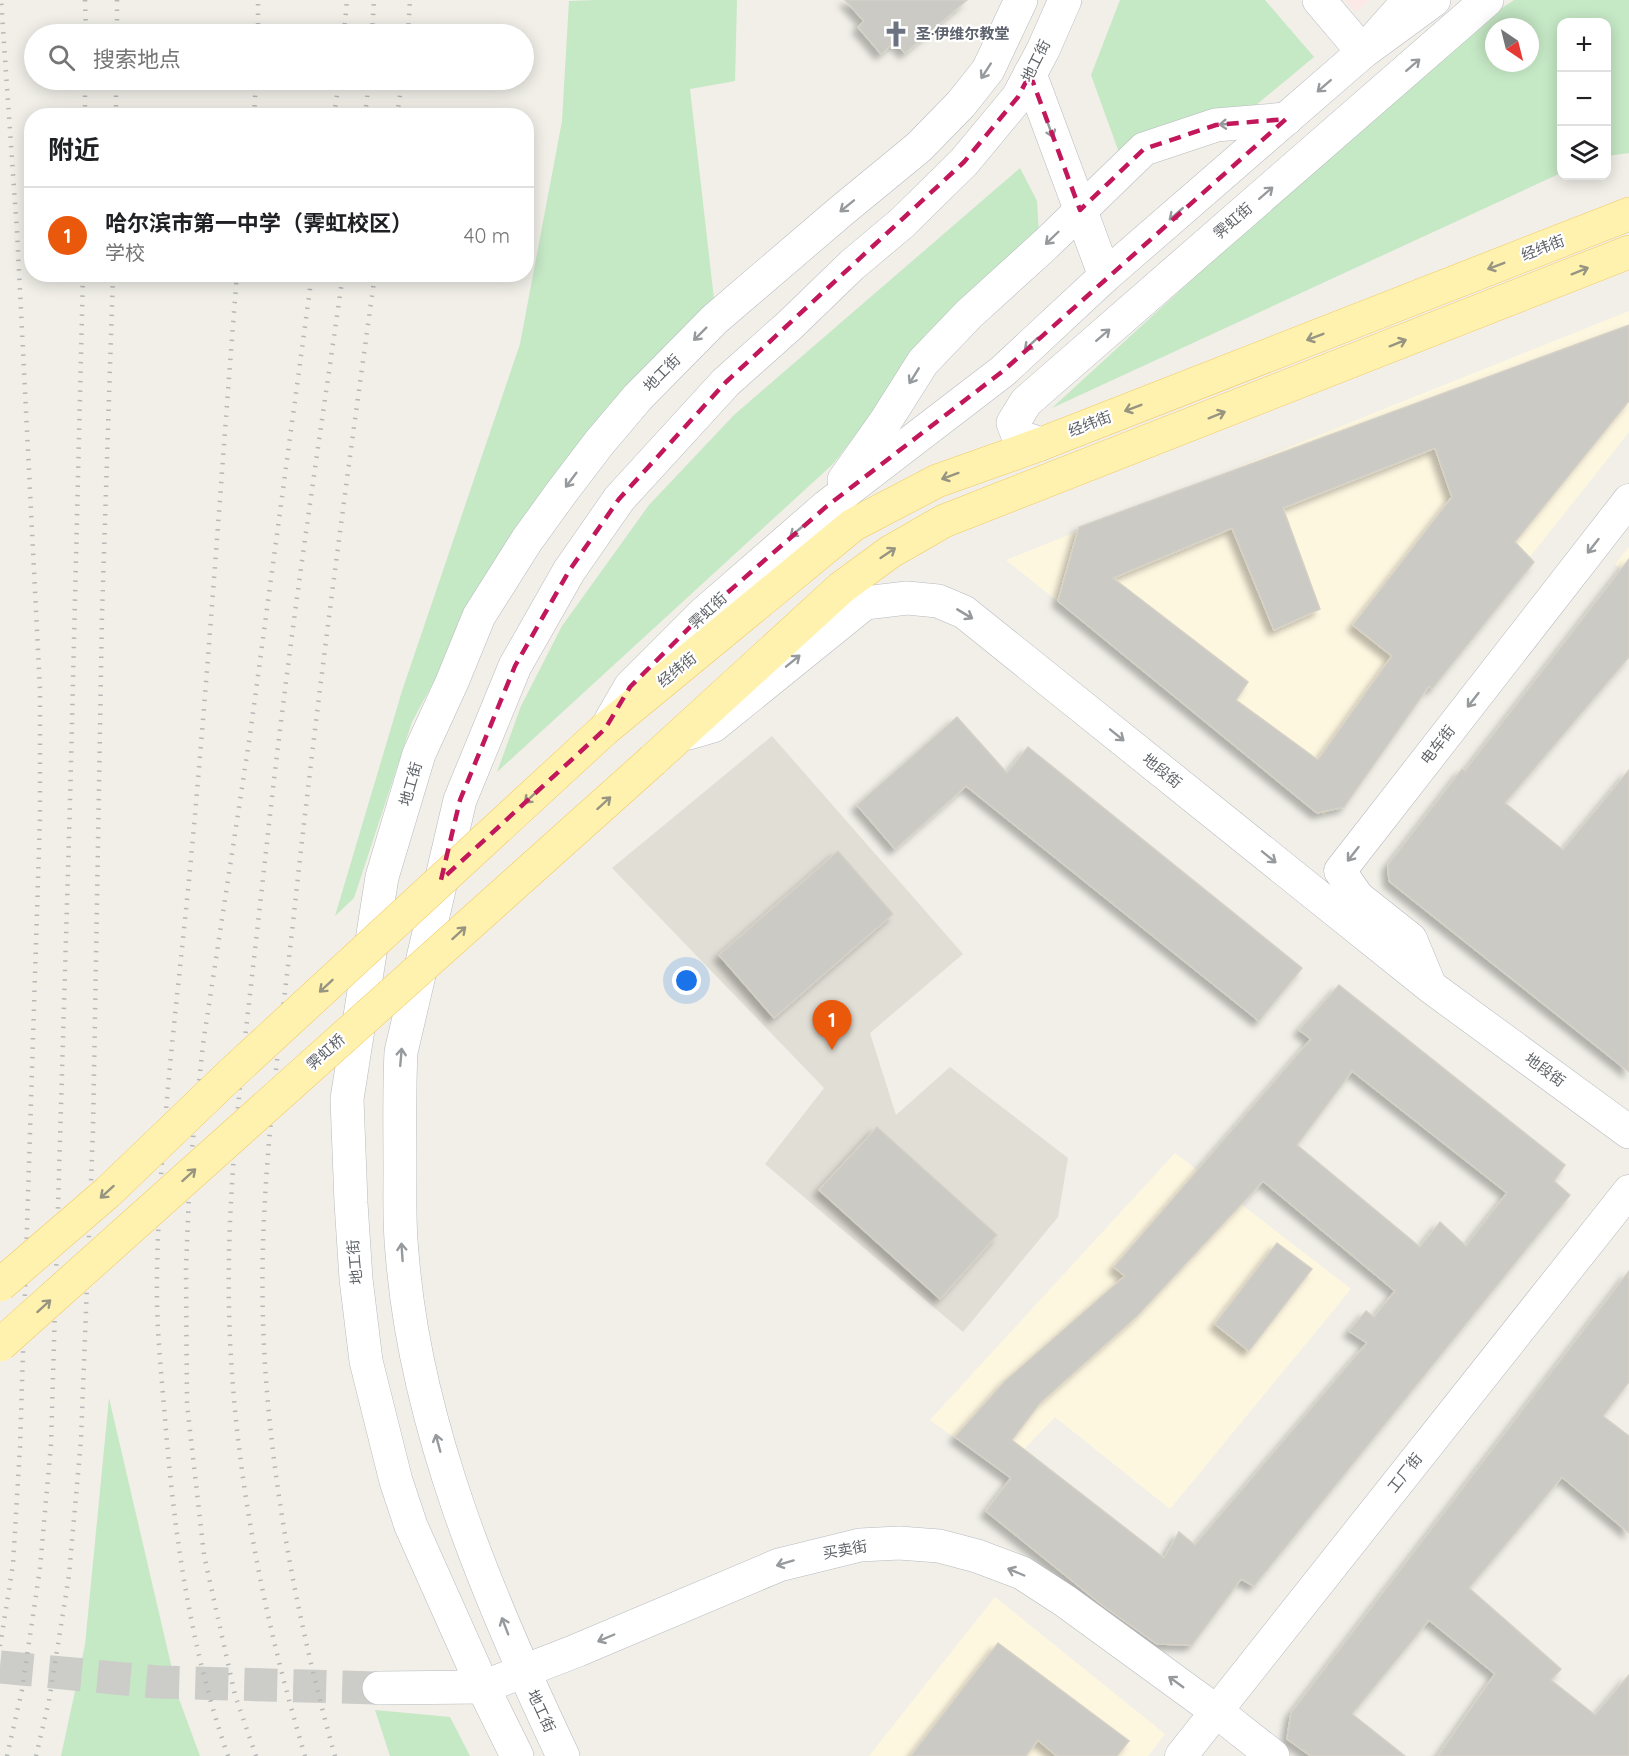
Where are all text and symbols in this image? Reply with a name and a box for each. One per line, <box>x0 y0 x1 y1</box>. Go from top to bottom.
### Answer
north arrow <box>1485 18 1539 72</box>
map controls <box>1557 18 1611 180</box>
button: + <box>1557 18 1611 72</box>
church icon: 圣·伊维尔教堂 <box>881 19 911 49</box>
search box <box>24 24 534 90</box>
place label: 圣·伊维尔教堂 <box>916 24 1009 43</box>
street label: 地工街 <box>1017 36 1054 85</box>
icon: search <box>45 41 78 74</box>
text: 搜索地点 <box>93 45 181 73</box>
one-way arrow <box>1405 58 1420 72</box>
one-way arrow <box>980 62 992 79</box>
button: − <box>1557 72 1611 126</box>
one-way arrow <box>1317 79 1332 93</box>
one-way arrow <box>1046 119 1057 138</box>
one-way arrow <box>1218 119 1238 130</box>
button: layers <box>1557 126 1611 180</box>
text: 附近 <box>48 133 100 166</box>
one-way arrow <box>1258 186 1273 200</box>
street label: 霁虹街 <box>1209 199 1256 243</box>
one-way arrow <box>839 200 855 213</box>
one-way arrow <box>1169 207 1184 221</box>
text: 哈尔滨市第一中学（霁虹校区） <box>105 209 413 237</box>
text: 1 <box>64 223 71 248</box>
text: 40 m <box>464 223 510 248</box>
one-way arrow <box>1044 231 1059 245</box>
street label: 经纬街 <box>1518 231 1567 264</box>
text: 学校 <box>105 240 145 265</box>
one-way arrow <box>1487 261 1506 272</box>
one-way arrow <box>1570 265 1588 276</box>
one-way arrow <box>692 327 707 342</box>
one-way arrow <box>1095 328 1110 342</box>
one-way arrow <box>1306 332 1324 343</box>
one-way arrow <box>1024 337 1039 352</box>
one-way arrow <box>1389 337 1407 348</box>
street label: 地工街 <box>639 350 684 395</box>
one-way arrow <box>908 367 921 384</box>
one-way arrow <box>1124 403 1143 414</box>
street label: 经纬街 <box>1065 407 1114 440</box>
one-way arrow <box>1207 409 1226 420</box>
one-way arrow <box>565 472 577 488</box>
one-way arrow <box>942 472 960 483</box>
one-way arrow <box>790 524 805 538</box>
one-way arrow <box>1587 538 1599 554</box>
one-way arrow <box>880 547 897 560</box>
street label: 霁虹街 <box>685 588 731 633</box>
one-way arrow <box>956 607 973 620</box>
street label: 经纬街 <box>653 648 700 691</box>
one-way arrow <box>785 654 801 667</box>
one-way arrow <box>1466 692 1479 708</box>
street label: 电车街 <box>1416 721 1459 768</box>
one-way arrow <box>1109 728 1125 741</box>
street label: 地段街 <box>1139 749 1186 792</box>
street label: 地工街 <box>395 760 426 808</box>
one-way arrow <box>524 790 539 804</box>
one-way arrow <box>596 796 611 810</box>
one-way arrow <box>1346 845 1359 861</box>
one-way arrow <box>1261 850 1277 863</box>
one-way arrow <box>451 926 466 940</box>
your location <box>672 966 701 995</box>
one-way arrow <box>319 979 334 993</box>
pin: 1 <box>812 1000 852 1050</box>
street label: 霁虹桥 <box>303 1030 349 1074</box>
one-way arrow <box>396 1047 407 1067</box>
street label: 地段街 <box>1522 1049 1569 1091</box>
one-way arrow <box>181 1168 196 1182</box>
one-way arrow <box>100 1185 115 1199</box>
street label: 地工街 <box>343 1239 366 1285</box>
one-way arrow <box>396 1242 407 1262</box>
one-way arrow <box>36 1298 51 1313</box>
one-way arrow <box>432 1434 443 1453</box>
street label: 工厂街 <box>1383 1449 1426 1496</box>
street label: 买卖街 <box>821 1536 869 1563</box>
one-way arrow <box>776 1558 795 1569</box>
one-way arrow <box>1007 1565 1025 1577</box>
one-way arrow <box>499 1617 510 1636</box>
one-way arrow <box>597 1633 615 1645</box>
one-way arrow <box>1169 1676 1185 1688</box>
street label: 地工街 <box>523 1686 560 1735</box>

